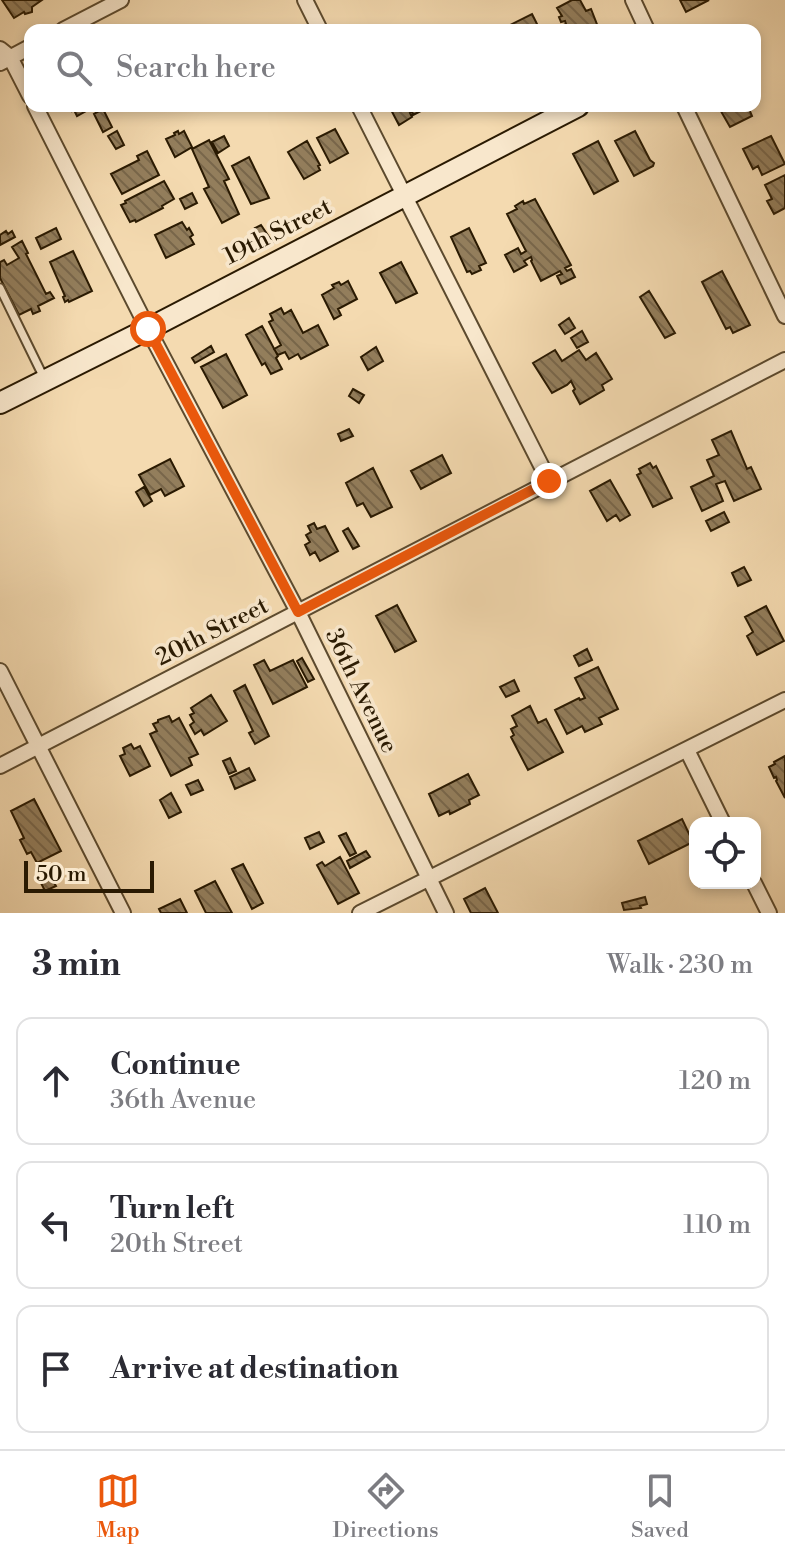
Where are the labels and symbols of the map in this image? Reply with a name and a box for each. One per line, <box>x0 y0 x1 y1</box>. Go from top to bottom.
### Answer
street label: 19th Street <box>219 192 337 272</box>
route start <box>130 311 166 347</box>
route end <box>531 463 567 499</box>
street label: 20th Street <box>150 591 274 673</box>
street label: 36th Avenue <box>318 624 404 758</box>
scale bar <box>24 857 154 893</box>

